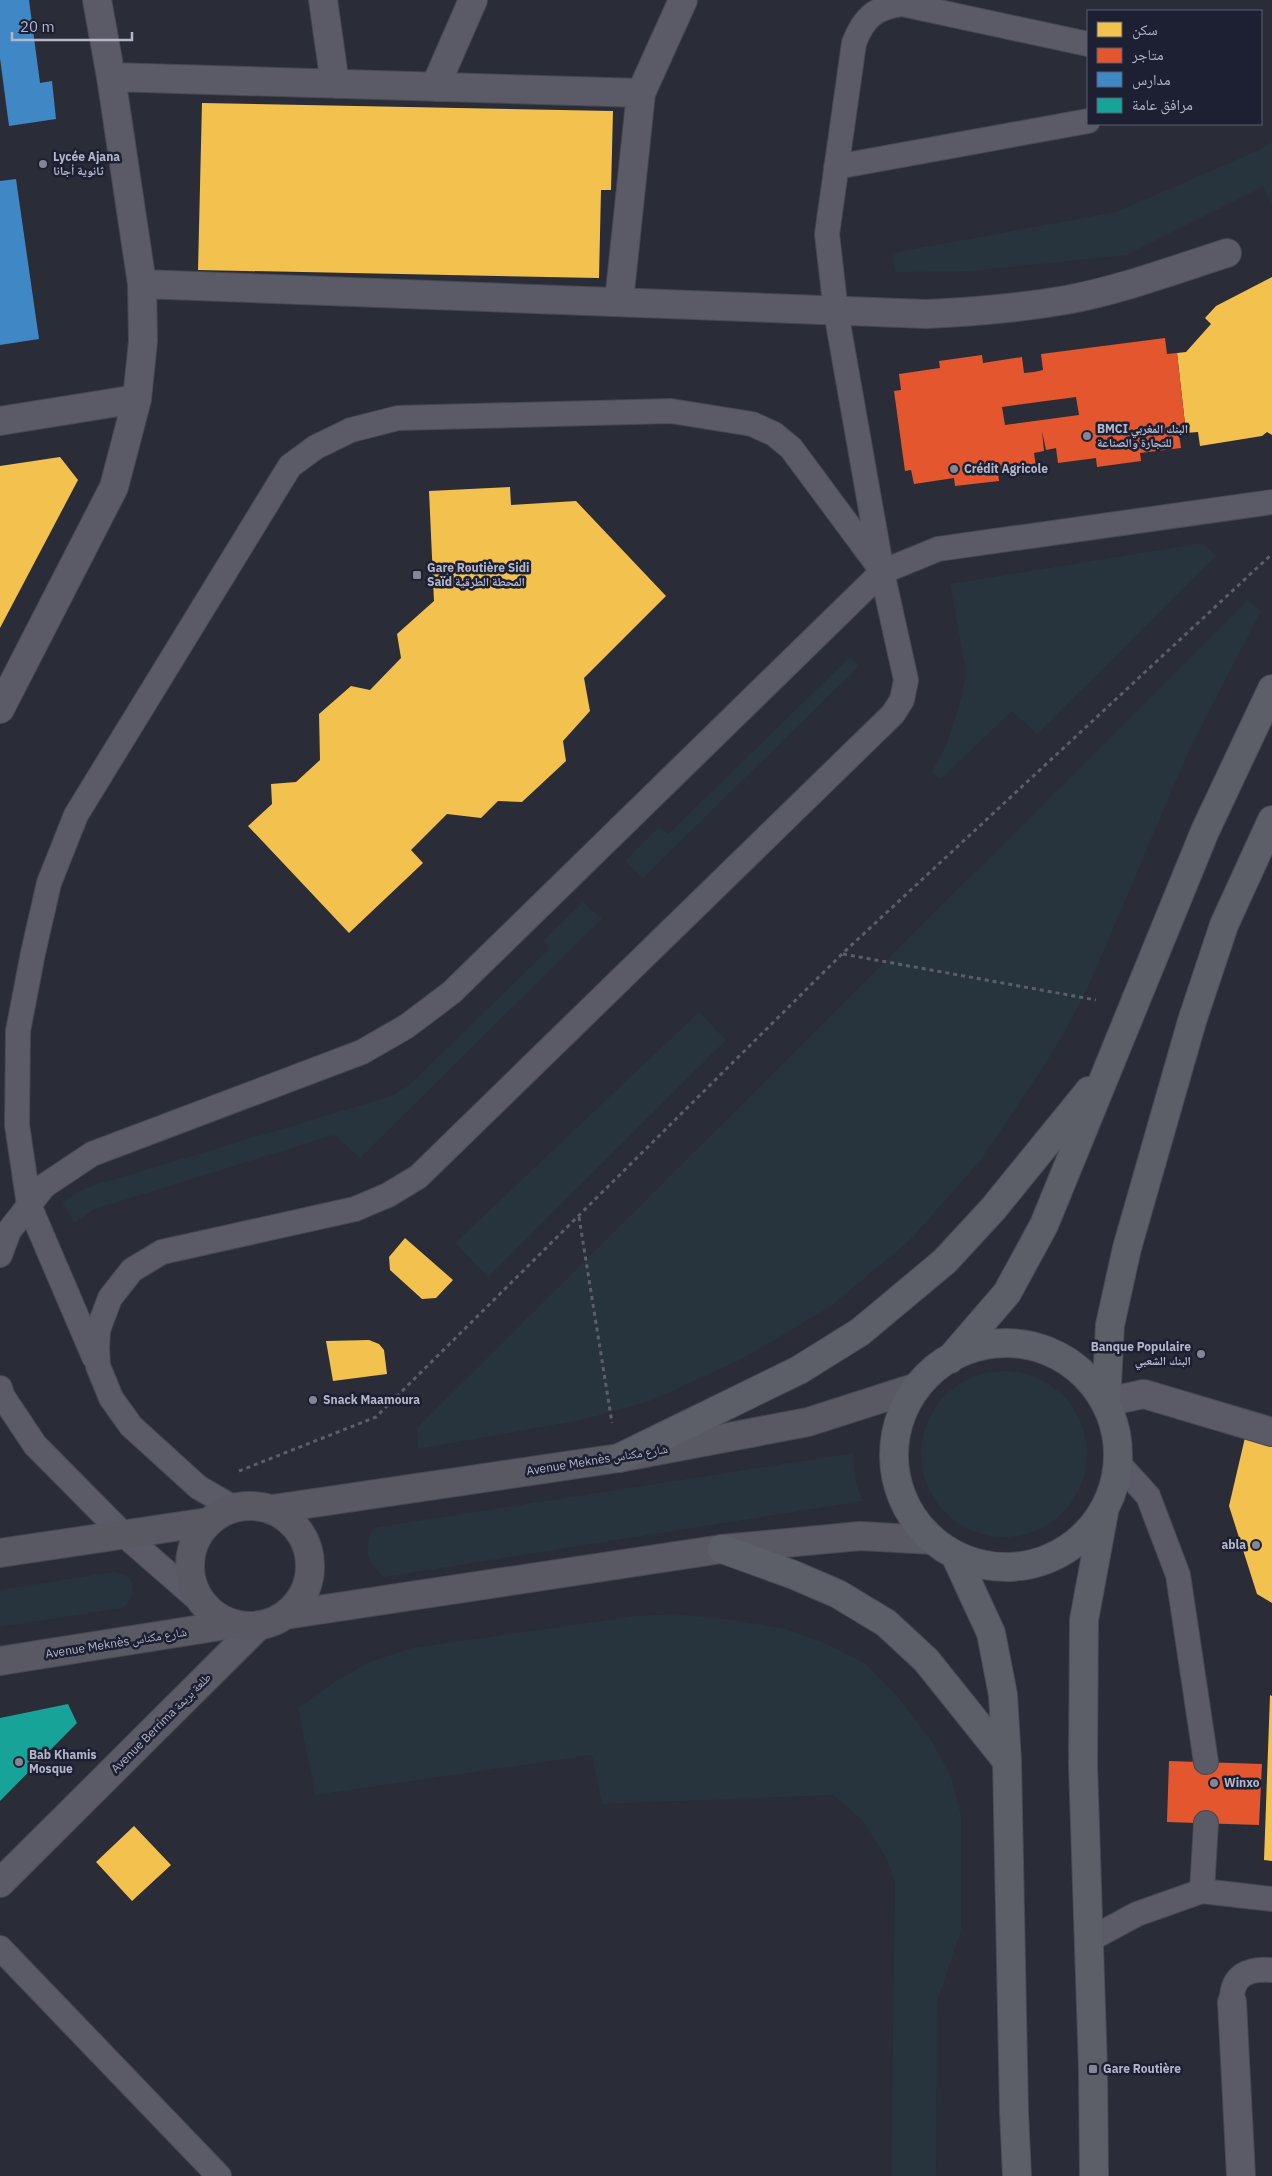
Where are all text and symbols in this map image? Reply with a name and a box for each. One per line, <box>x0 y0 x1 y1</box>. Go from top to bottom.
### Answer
scale bar <box>12 10 132 42</box>
legend <box>1087 10 1262 125</box>
text: 20 m <box>20 17 55 36</box>
text: سكن <box>1132 20 1158 40</box>
text: متاجر <box>1131 45 1164 64</box>
text: مدارس <box>1132 70 1171 90</box>
text: مرافق عامة <box>1132 95 1193 115</box>
place label: Lycée Ajana ثانوية أجانا <box>53 149 120 178</box>
marker: Lycée Ajana ثانوية أجانا <box>37 158 49 170</box>
place label: BMCI البنك المغربي للتجارة والصناعة <box>1097 421 1188 450</box>
marker: BMCI البنك المغربي للتجارة والصناعة <box>1081 430 1093 442</box>
place label: Crédit Agricole <box>964 461 1048 476</box>
marker: Crédit Agricole <box>948 463 960 475</box>
place label: Gare Routière Sidi Saïd المحطة الطرقية <box>427 560 529 589</box>
marker: Gare Routière Sidi Saïd المحطة الطرقية <box>411 569 423 581</box>
place label: Banque Populaire البنك الشعبي <box>1091 1339 1191 1371</box>
marker: Banque Populaire البنك الشعبي <box>1195 1348 1207 1360</box>
place label: Snack Maamoura <box>323 1392 420 1407</box>
marker: Snack Maamoura <box>307 1394 319 1406</box>
street label: Avenue Meknès شارع مكناس <box>525 1441 669 1479</box>
place label: abla <box>1221 1537 1246 1552</box>
marker: abla <box>1250 1539 1262 1551</box>
street label: Avenue Meknès شارع مكناس <box>44 1624 188 1662</box>
street label: Avenue Berrima طلعة بريمة <box>107 1669 214 1776</box>
place label: Bab Khamis Mosque <box>29 1747 97 1776</box>
marker: Bab Khamis Mosque <box>13 1756 25 1768</box>
place label: Winxo <box>1224 1775 1260 1790</box>
marker: Winxo <box>1208 1777 1220 1789</box>
place label: Gare Routière <box>1103 2061 1181 2076</box>
marker: Gare Routière <box>1087 2063 1099 2075</box>

